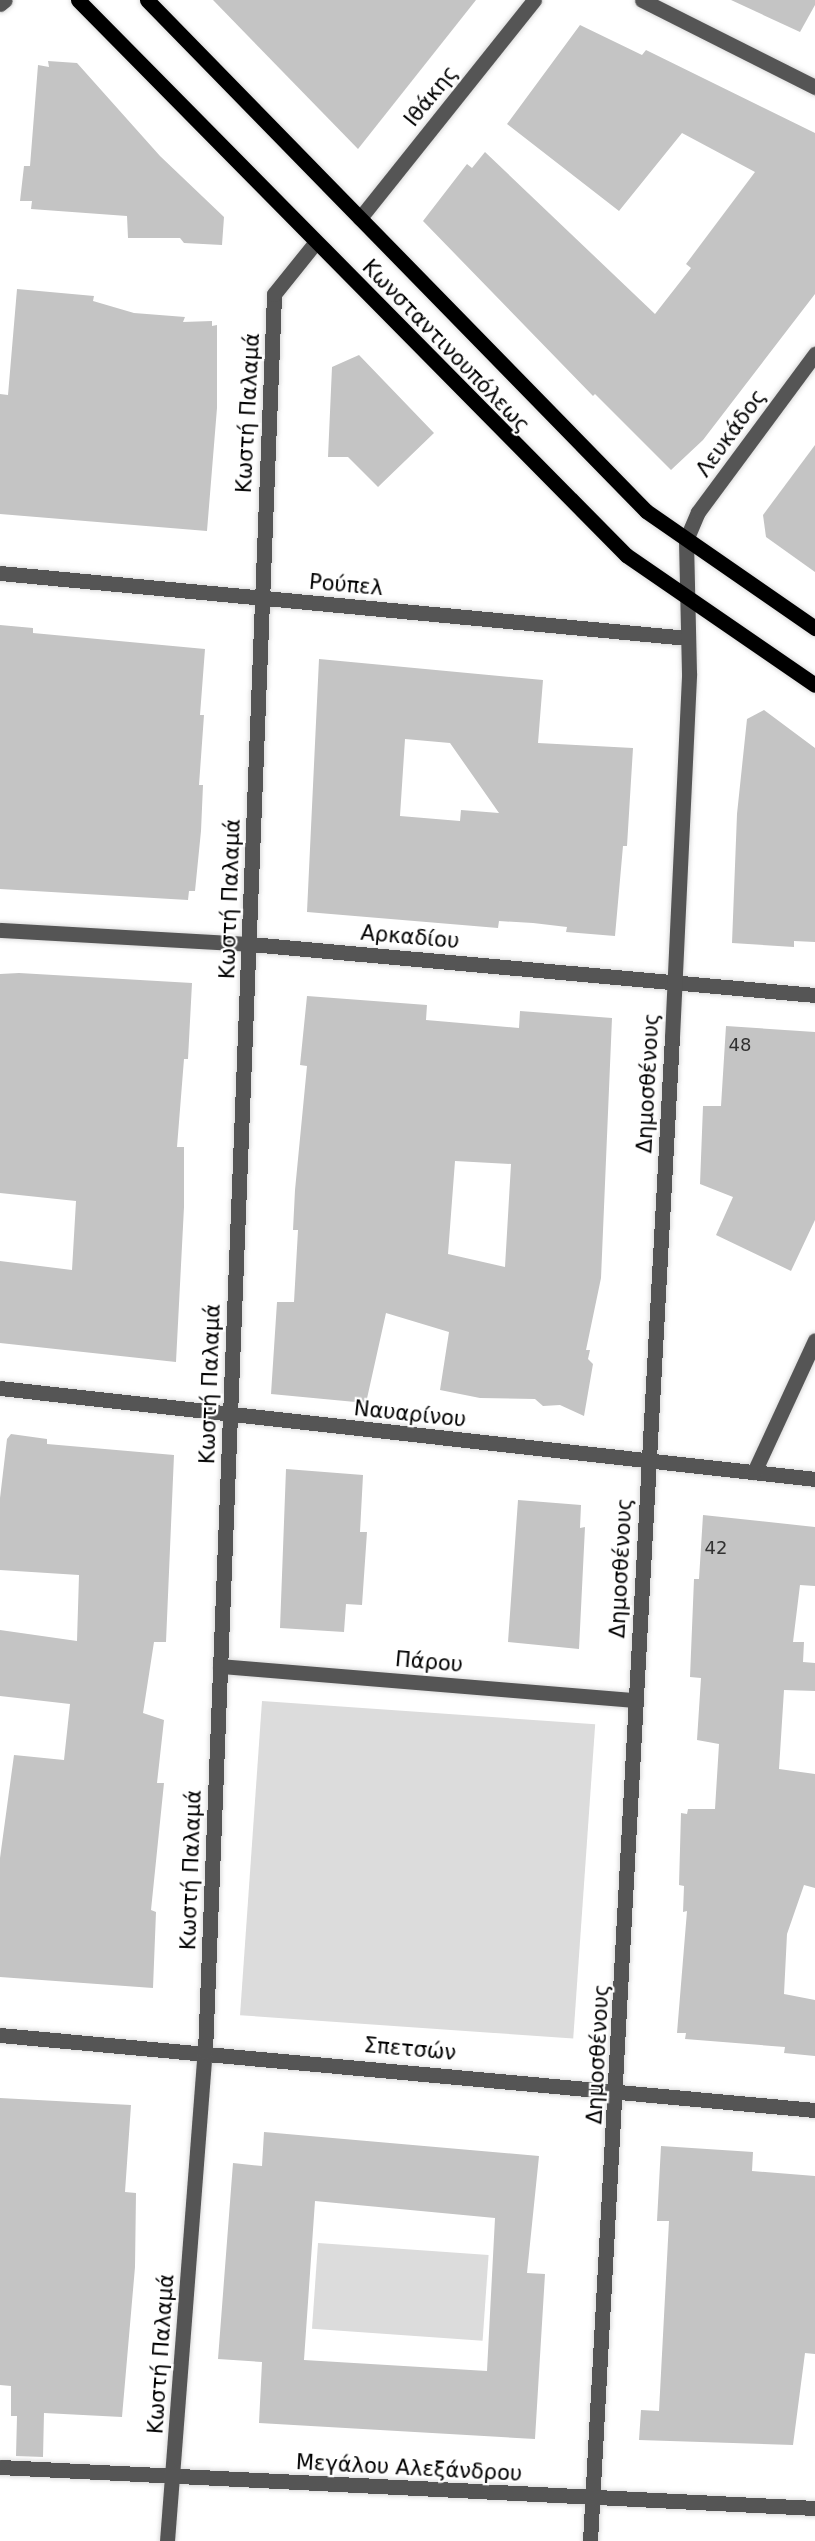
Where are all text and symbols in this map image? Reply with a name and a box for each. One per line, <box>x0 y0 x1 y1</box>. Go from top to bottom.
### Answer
street label: Ιθάκης <box>399 61 463 131</box>
street label: Κωνσταντινουπόλεως <box>357 254 535 438</box>
street label: Κωστή Παλαμά <box>231 332 265 494</box>
street label: Λευκάδος <box>691 384 771 482</box>
street label: Ρούπελ <box>308 569 384 601</box>
street label: Κωστή Παλαμά <box>215 818 245 980</box>
street label: Αρκαδίου <box>360 920 460 954</box>
street label: Δημοσθένους <box>632 1012 664 1154</box>
house number: 48 <box>729 1034 751 1056</box>
street label: Κωστή Παλαμά <box>195 1303 225 1465</box>
street label: Ναυαρίνου <box>353 1396 467 1432</box>
street label: Δημοσθένους <box>605 1497 637 1639</box>
house number: 42 <box>705 1537 727 1559</box>
street label: Πάρου <box>394 1646 464 1678</box>
street label: Κωστή Παλαμά <box>176 1789 206 1951</box>
street label: Δημοσθένους <box>582 1983 614 2125</box>
street label: Σπετσών <box>363 2032 457 2066</box>
street label: Κωστή Παλαμά <box>143 2273 179 2435</box>
street label: Μεγάλου Αλεξάνδρου <box>295 2449 523 2487</box>

